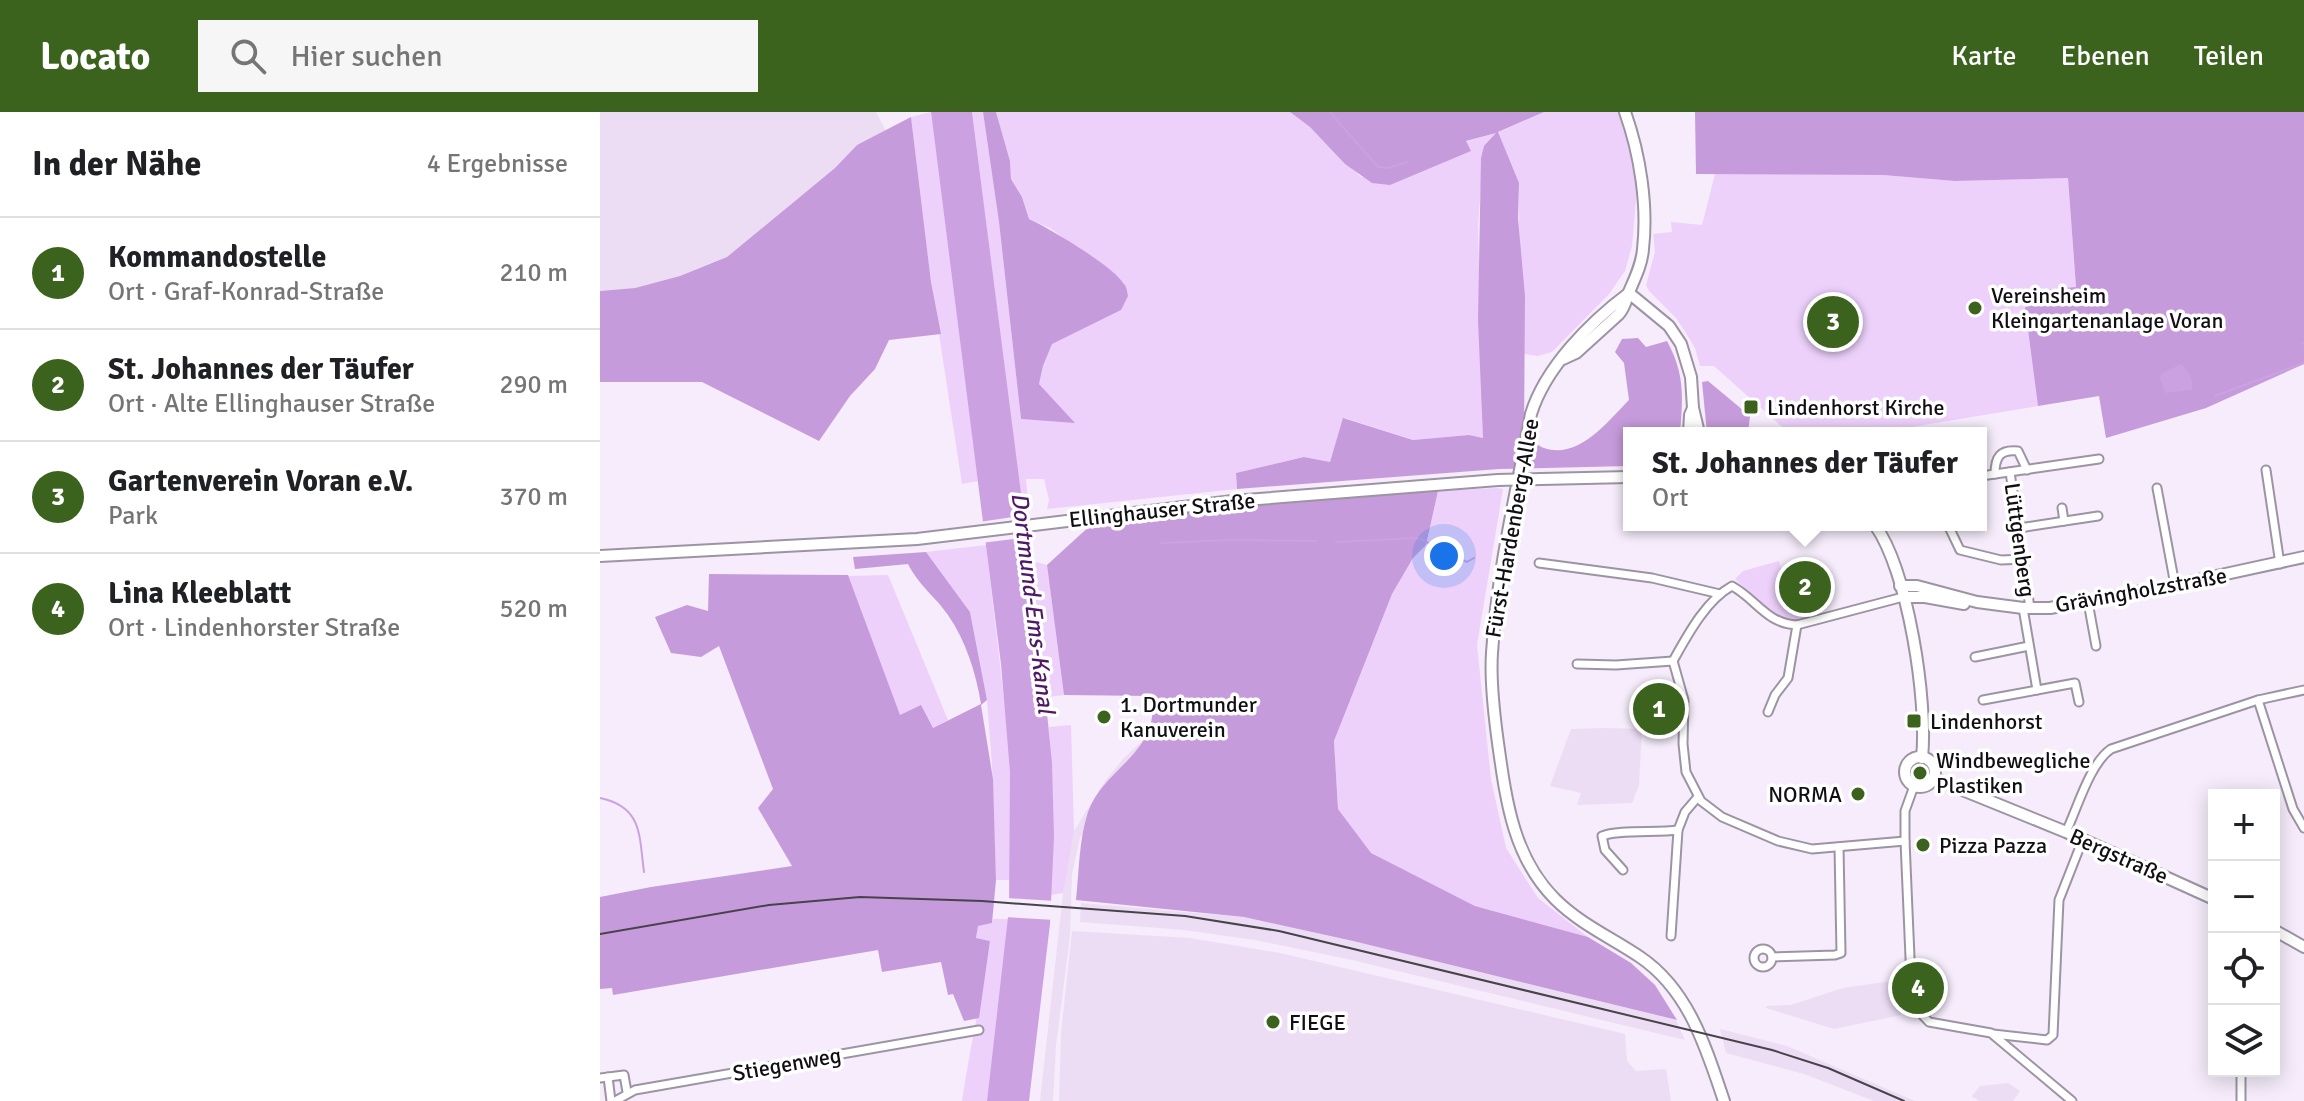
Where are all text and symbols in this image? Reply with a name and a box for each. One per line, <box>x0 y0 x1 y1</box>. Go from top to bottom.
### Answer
search box <box>198 20 758 92</box>
text: Locato <box>40 33 150 80</box>
icon: search <box>226 34 270 78</box>
text: Hier suchen <box>290 38 443 75</box>
text: Karte <box>1951 39 2017 73</box>
text: Ebenen <box>2061 39 2150 73</box>
text: Teilen <box>2194 39 2264 73</box>
text: In der Nähe <box>32 143 201 185</box>
text: 4 Ergebnisse <box>427 148 568 180</box>
text: Kommandostelle <box>108 239 326 276</box>
text: 1 <box>51 257 65 289</box>
text: 210 m <box>499 257 568 289</box>
text: Ort · Graf-Konrad-Straße <box>108 276 384 308</box>
place label: Vereinsheim Kleingartenanlage Voran <box>1991 282 2223 334</box>
pin: 3 <box>1807 292 1859 352</box>
marker: Vereinsheim Kleingartenanlage Voran <box>1966 299 1984 317</box>
text: St. Johannes der Täufer <box>108 351 414 388</box>
text: 2 <box>51 369 65 401</box>
text: 290 m <box>499 369 568 401</box>
text: Ort · Alte Ellinghauser Straße <box>108 388 435 420</box>
place label: Lindenhorst Kirche <box>1767 394 1945 421</box>
marker: Lindenhorst Kirche <box>1742 398 1760 416</box>
street label: Fürst-Hardenberg-Allee <box>1479 416 1545 640</box>
popup <box>1623 427 1987 531</box>
text: St. Johannes der Täufer <box>1652 445 1958 482</box>
text: Gartenverein Voran e.V. <box>108 463 413 500</box>
text: 3 <box>51 481 65 513</box>
text: 370 m <box>499 481 568 513</box>
street label: Lüttgenberg <box>1999 481 2041 599</box>
text: Ort <box>1652 482 1688 514</box>
street label: Ellinghauser Straße <box>1068 487 1256 533</box>
water label: Dortmund-Ems-Kanal <box>1005 491 1062 717</box>
text: Park <box>108 500 158 532</box>
your location <box>1424 536 1464 576</box>
pin: 2 <box>1779 557 1831 617</box>
street label: Grävingholzstraße <box>2053 562 2229 618</box>
text: Lina Kleeblatt <box>108 575 291 612</box>
text: 4 <box>51 593 65 625</box>
text: 520 m <box>499 593 568 625</box>
text: Ort · Lindenhorster Straße <box>108 612 400 644</box>
pin: 1 <box>1633 679 1685 739</box>
place label: 1. Dortmunder Kanuverein <box>1120 691 1257 743</box>
marker: 1. Dortmunder Kanuverein <box>1095 708 1113 726</box>
place label: Lindenhorst <box>1930 708 2043 735</box>
marker: Lindenhorst <box>1905 712 1923 730</box>
place label: Windbewegliche Plastiken <box>1936 747 2091 799</box>
marker: Windbewegliche Plastiken <box>1911 764 1929 782</box>
place label: NORMA <box>1768 781 1843 808</box>
marker: NORMA <box>1849 785 1867 803</box>
map controls <box>2208 789 2280 1077</box>
button: + <box>2208 789 2280 861</box>
street label: Bergstraße <box>2066 822 2172 890</box>
place label: Pizza Pazza <box>1939 832 2047 859</box>
marker: Pizza Pazza <box>1914 836 1932 854</box>
button: − <box>2208 861 2280 933</box>
button: locate <box>2208 933 2280 1005</box>
pin: 4 <box>1892 958 1944 1018</box>
button: layers <box>2208 1005 2280 1077</box>
place label: FIEGE <box>1289 1009 1346 1036</box>
marker: FIEGE <box>1264 1013 1282 1031</box>
street label: Stiegenweg <box>731 1041 843 1087</box>

